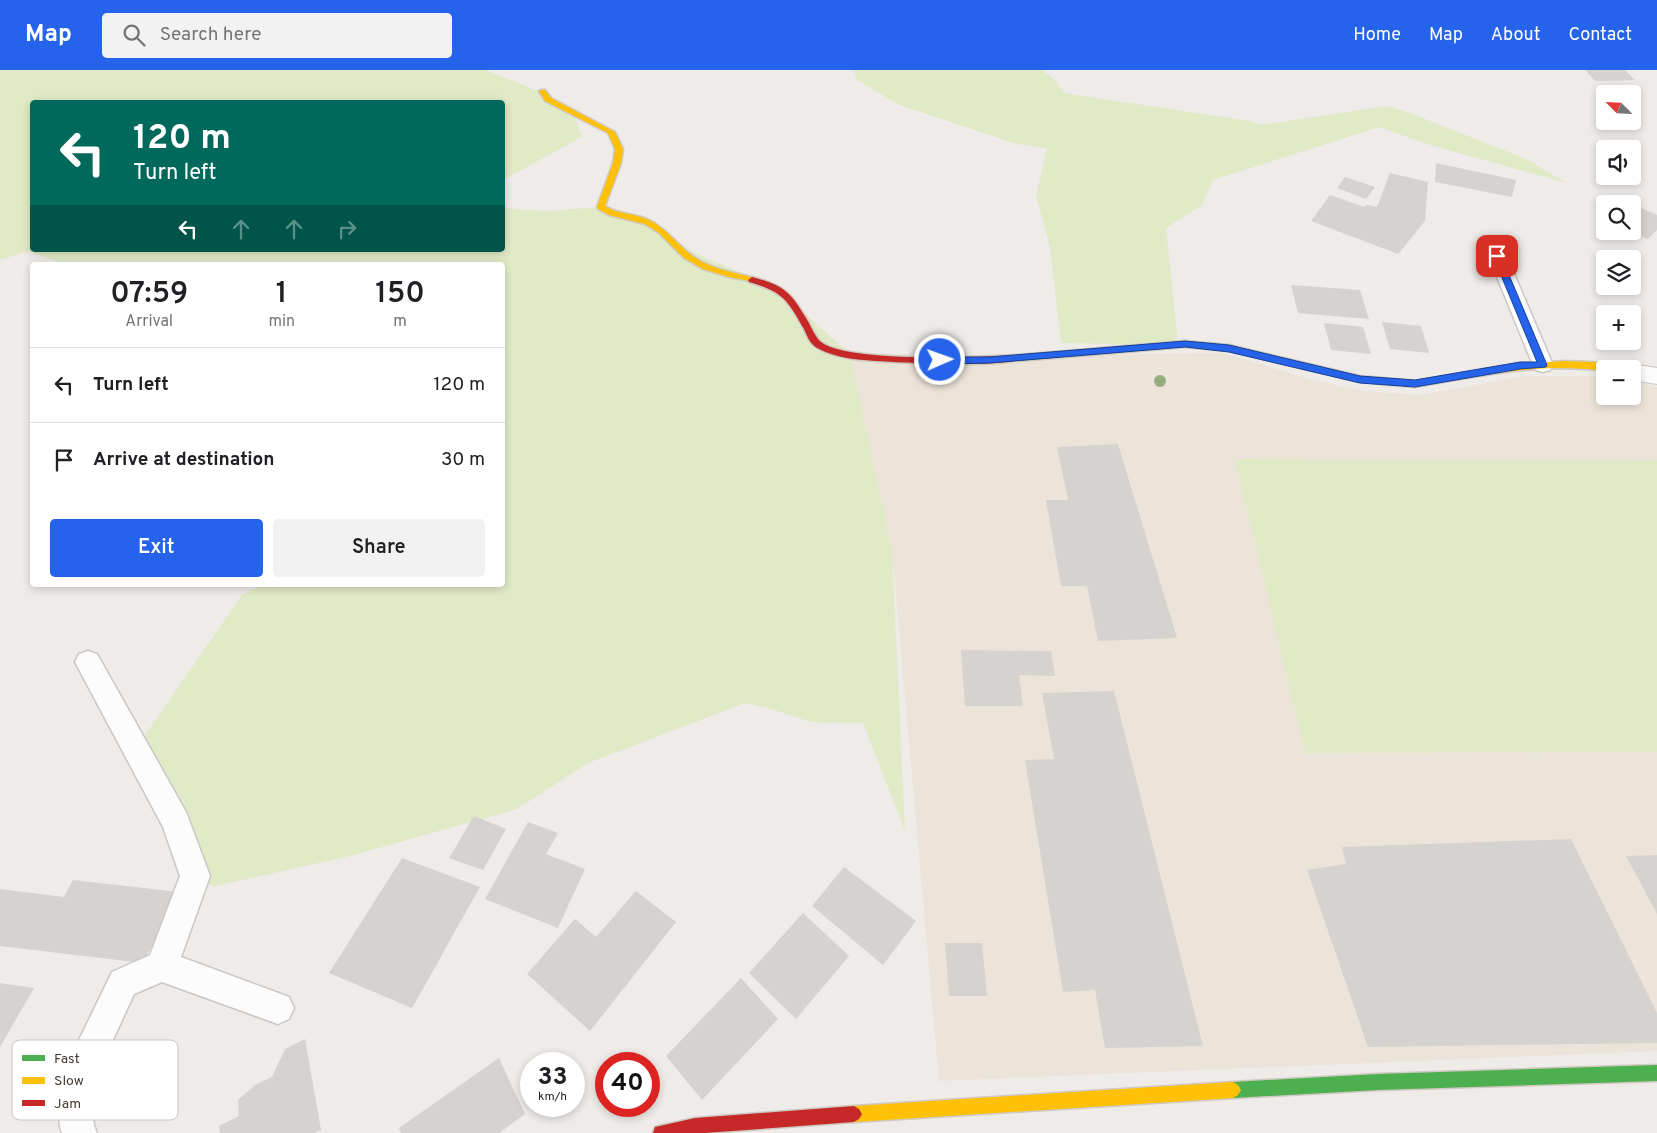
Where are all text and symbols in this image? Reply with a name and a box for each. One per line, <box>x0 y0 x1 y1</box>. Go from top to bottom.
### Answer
search box <box>102 13 452 58</box>
text: Map <box>25 20 72 50</box>
icon: search <box>120 21 148 49</box>
text: Search here <box>160 23 261 47</box>
text: Home <box>1353 24 1401 47</box>
text: Map <box>1429 24 1463 47</box>
text: About <box>1491 24 1540 47</box>
text: Contact <box>1568 24 1632 47</box>
north arrow <box>1596 85 1641 130</box>
map controls <box>1596 85 1641 405</box>
text: 120 m <box>133 117 231 161</box>
icon: left <box>50 120 115 185</box>
button: sound <box>1596 140 1641 185</box>
text: Turn left <box>133 160 216 187</box>
button: search <box>1596 195 1641 240</box>
icon: left <box>174 215 202 243</box>
icon: ahead <box>227 215 255 243</box>
icon: ahead <box>280 215 308 243</box>
icon: right <box>333 215 361 243</box>
pin <box>1476 235 1518 277</box>
icon: arrive <box>1483 242 1511 270</box>
button: layers <box>1596 250 1641 295</box>
text: 07:59 <box>110 276 188 313</box>
text: 1 <box>276 276 288 313</box>
text: 150 <box>375 276 425 313</box>
button: + <box>1596 305 1641 350</box>
text: Arrival <box>125 312 173 332</box>
text: min <box>268 312 295 332</box>
text: m <box>393 312 407 332</box>
position arrow <box>913 333 965 385</box>
button: − <box>1596 360 1641 405</box>
icon: left <box>50 371 78 399</box>
text: Turn left <box>93 373 169 397</box>
text: 120 m <box>434 373 485 397</box>
icon: arrive <box>50 446 78 474</box>
text: Arrive at destination <box>93 448 274 472</box>
text: 30 m <box>441 448 485 472</box>
button: Exit <box>50 519 263 577</box>
button: Share <box>273 519 485 577</box>
legend <box>12 1040 178 1120</box>
text: Fast <box>54 1051 80 1068</box>
speed limit sign: 40 <box>595 1052 660 1117</box>
text: 33 <box>538 1062 567 1094</box>
text: Slow <box>54 1073 84 1090</box>
text: km/h <box>538 1089 567 1105</box>
text: Jam <box>54 1096 81 1113</box>

